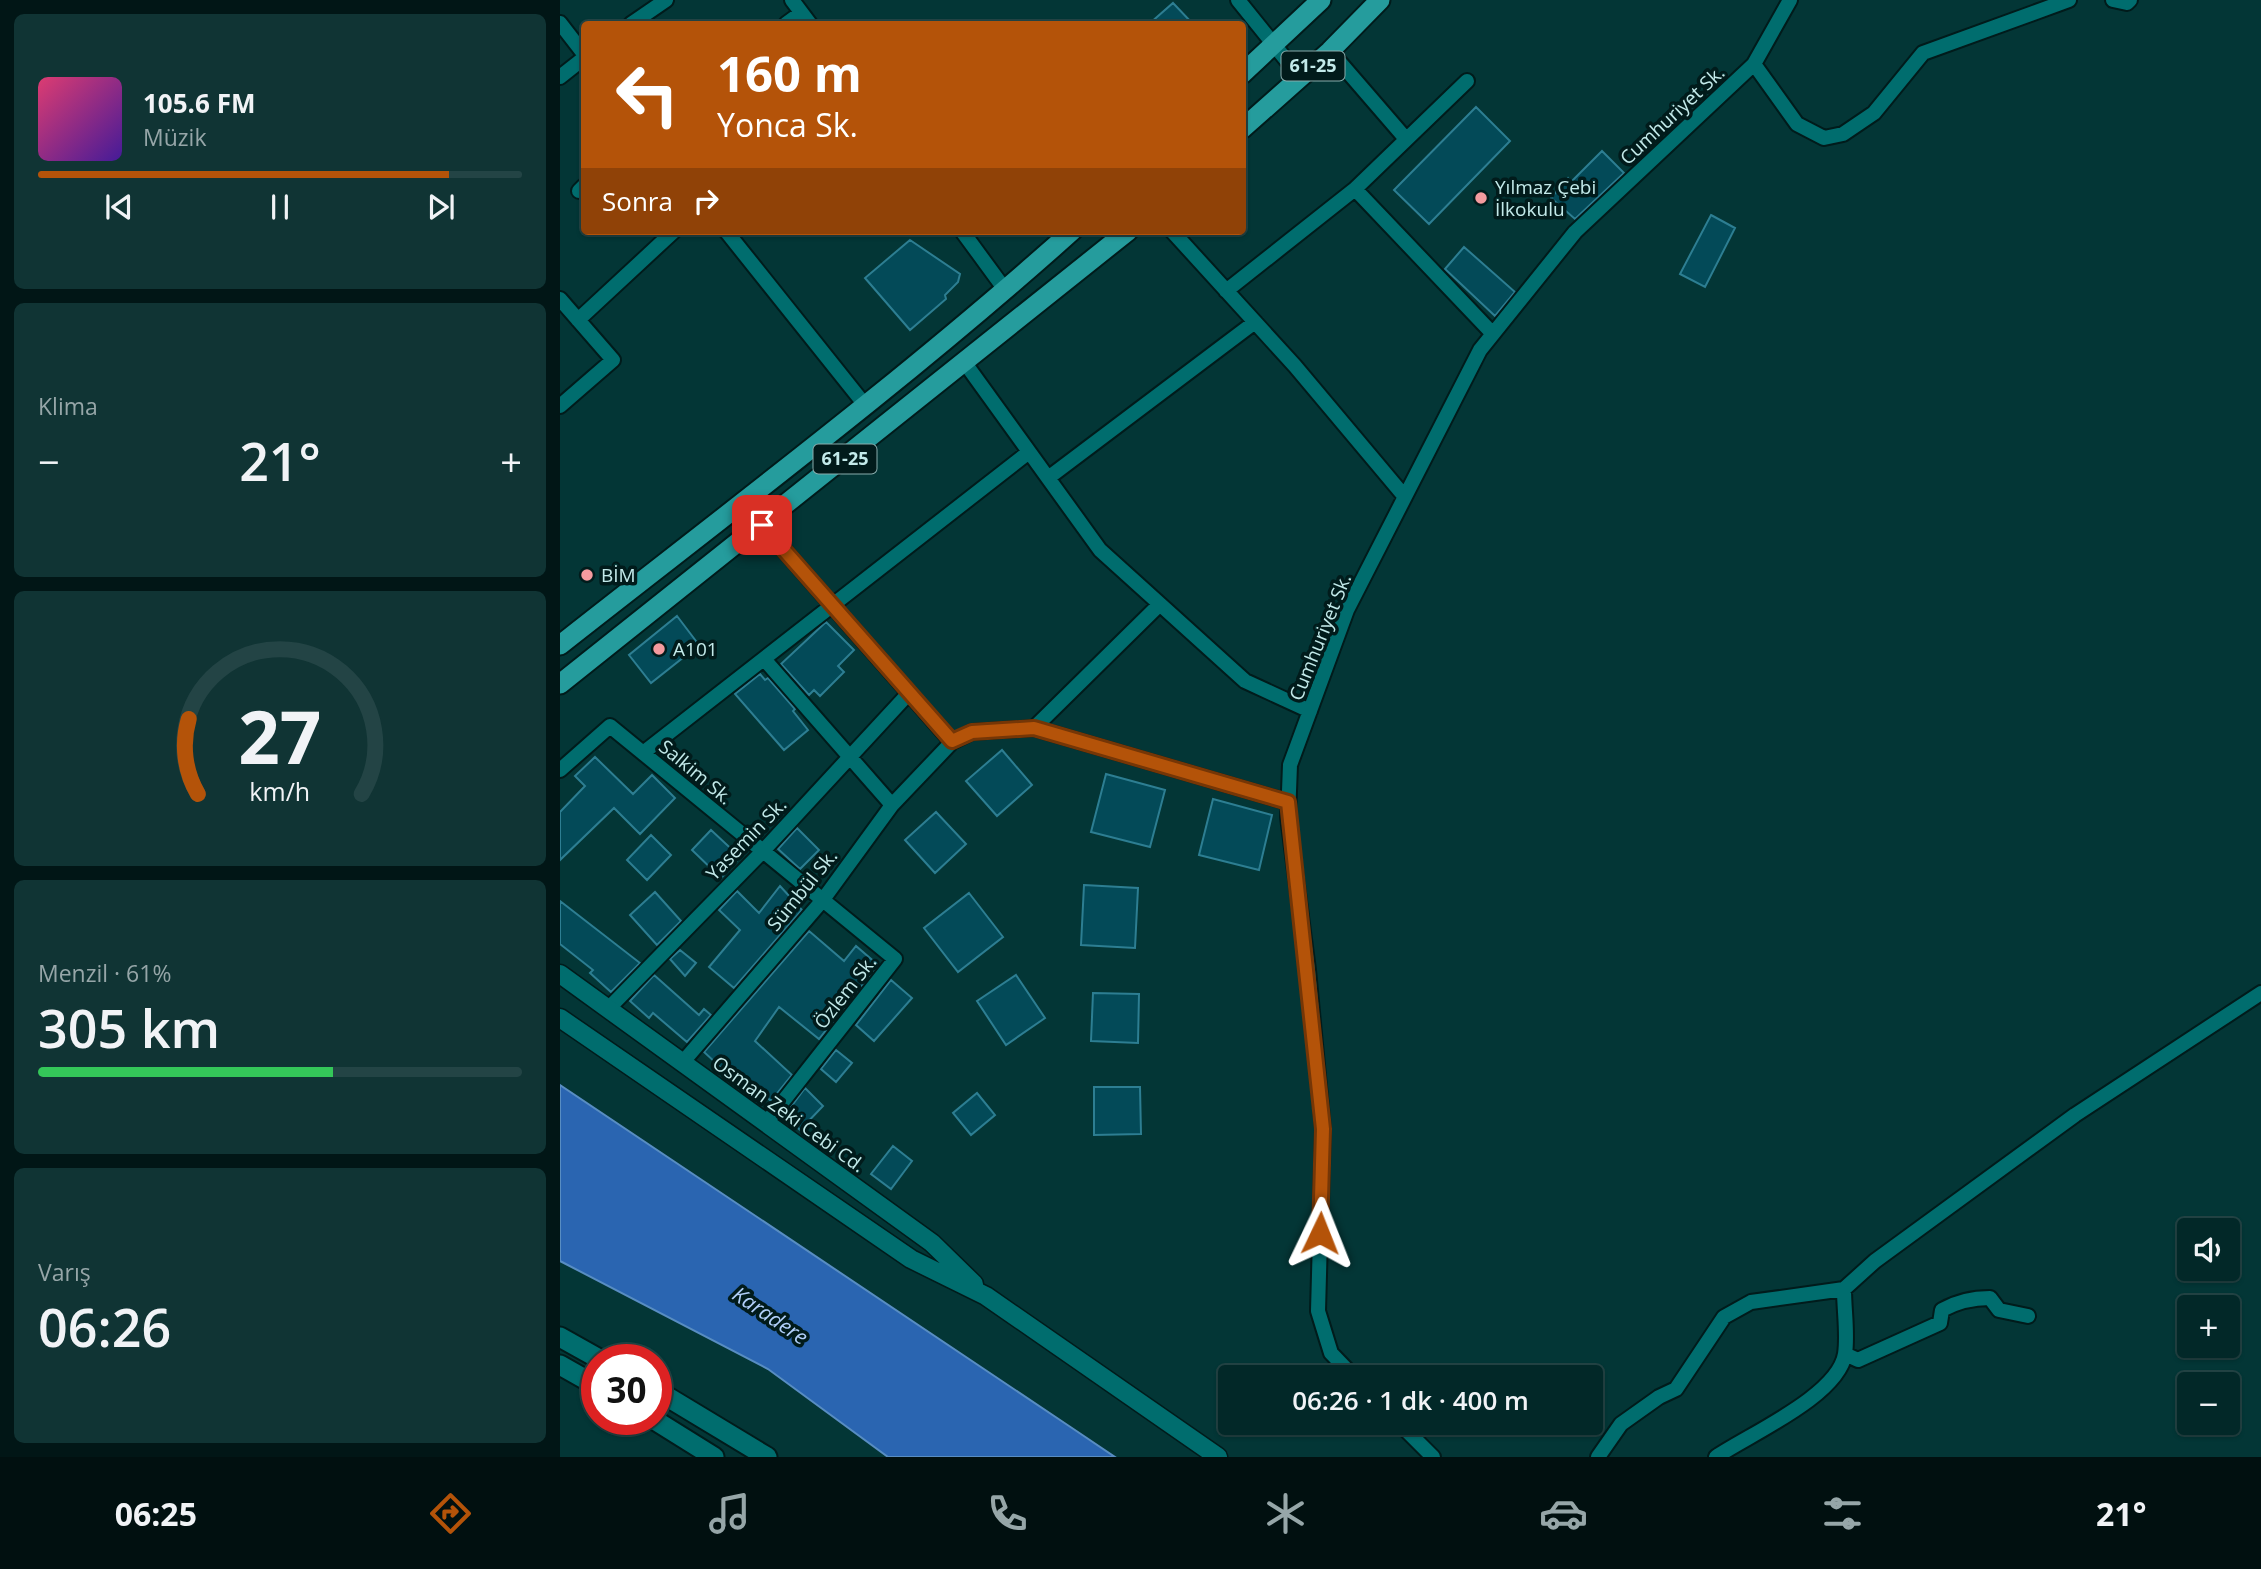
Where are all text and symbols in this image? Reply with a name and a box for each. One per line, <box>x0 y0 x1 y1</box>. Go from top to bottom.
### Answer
text: 160 m <box>717 40 862 106</box>
icon: left <box>602 49 693 140</box>
road number: 61-25 <box>1282 52 1344 80</box>
street label: Cumhuriyet Sk. <box>1614 60 1730 170</box>
text: 105.6 FM <box>143 85 255 121</box>
text: Yonca Sk. <box>717 103 858 146</box>
text: Müzik <box>143 121 206 153</box>
place label: Yılmaz Çebi İlkokulu <box>1495 174 1596 222</box>
icon: right <box>687 182 725 220</box>
text: Sonra <box>602 183 673 219</box>
icon: previous <box>100 188 138 226</box>
icon: pause <box>261 188 299 226</box>
icon: next <box>422 188 460 226</box>
marker: Yılmaz Çebi İlkokulu <box>1473 190 1489 206</box>
text: Klima <box>38 390 98 422</box>
text: 21° <box>239 425 321 496</box>
text: − <box>38 435 60 487</box>
text: + <box>500 435 522 487</box>
road number: 61-25 <box>814 444 876 474</box>
pin <box>732 495 792 555</box>
icon: arrive <box>743 506 781 544</box>
place label: BİM <box>601 562 636 588</box>
marker: BİM <box>579 567 595 583</box>
street label: Cumhuriyet Sk. <box>1283 570 1357 704</box>
place label: A101 <box>673 636 718 662</box>
marker: A101 <box>651 641 667 657</box>
text: 27 <box>238 687 322 786</box>
street label: Salkim Sk. <box>654 734 738 810</box>
text: km/h <box>250 774 310 808</box>
street label: Yasemin Sk. <box>700 792 792 886</box>
street label: Sümbül Sk. <box>761 844 843 936</box>
street label: Özlem Sk. <box>808 950 882 1034</box>
text: Menzil · 61% <box>38 957 171 989</box>
text: 305 km <box>38 992 220 1063</box>
street label: Osman Zeki Cebi Cd. <box>708 1050 870 1178</box>
position arrow <box>1283 1196 1357 1270</box>
map controls <box>2177 1218 2240 1435</box>
button: sound <box>2177 1218 2240 1281</box>
text: Varış <box>38 1256 91 1288</box>
water label: Karadere <box>727 1280 814 1351</box>
text: 06:26 <box>38 1291 171 1362</box>
button: + <box>2177 1295 2240 1358</box>
speed limit sign: 30 <box>581 1344 672 1435</box>
button: − <box>2177 1372 2240 1435</box>
text: 06:26 · 1 dk · 400 m <box>1292 1382 1529 1418</box>
icon: directions <box>426 1489 475 1538</box>
icon: music <box>705 1489 754 1538</box>
icon: phone <box>983 1489 1032 1538</box>
icon: climate <box>1261 1489 1310 1538</box>
icon: car <box>1539 1489 1588 1538</box>
icon: filters <box>1818 1489 1867 1538</box>
text: 06:25 <box>115 1492 197 1535</box>
text: 21° <box>2096 1492 2146 1535</box>

